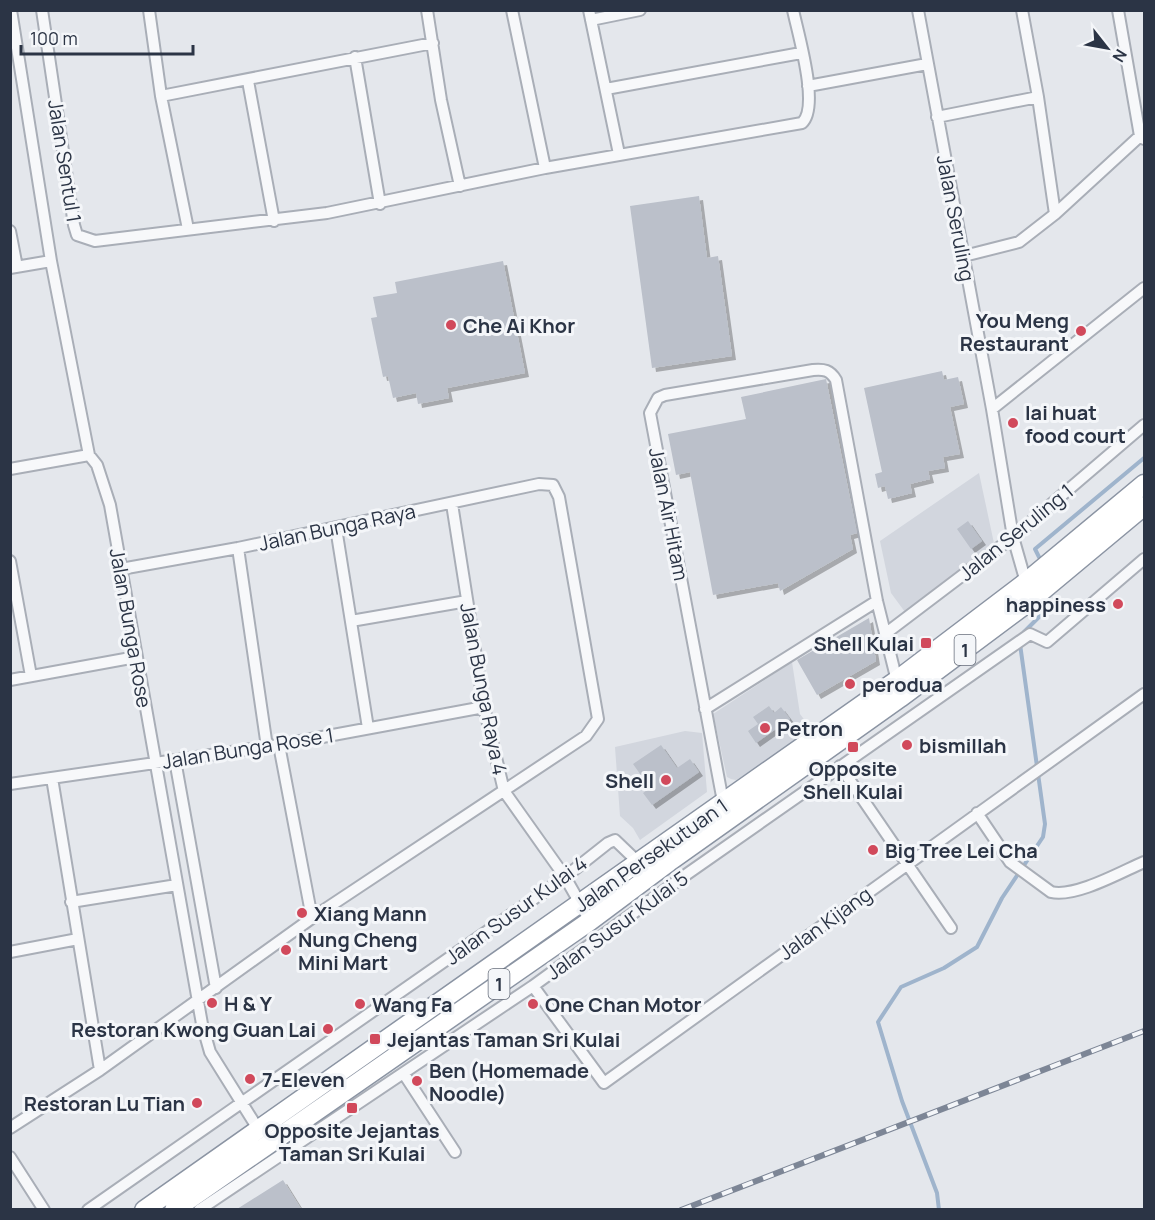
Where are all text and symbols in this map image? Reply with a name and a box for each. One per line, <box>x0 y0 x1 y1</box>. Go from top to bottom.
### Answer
scale bar <box>21 18 194 56</box>
north arrow <box>1077 18 1137 78</box>
text: 100 m <box>30 26 78 50</box>
text: N <box>1107 45 1132 66</box>
street label: Jalan Sentul 1 <box>42 98 88 224</box>
street label: Jalan Seruling <box>931 152 981 284</box>
place label: You Meng Restaurant <box>960 307 1069 357</box>
place label: Che Ai Khor <box>463 312 575 339</box>
marker: Che Ai Khor <box>444 318 458 332</box>
marker: You Meng Restaurant <box>1074 324 1088 338</box>
place label: lai huat food court <box>1025 399 1126 449</box>
marker: lai huat food court <box>1006 416 1020 430</box>
street label: Jalan Air Hitam <box>643 445 695 583</box>
street label: Jalan Seruling 1 <box>953 477 1079 587</box>
street label: Jalan Bunga Raya <box>256 497 418 557</box>
street label: Jalan Bunga Rose <box>104 546 158 710</box>
place label: happiness <box>1006 591 1106 618</box>
marker: happiness <box>1111 597 1125 611</box>
street label: Jalan Bunga Raya 4 <box>454 600 514 778</box>
place label: Shell Kulai <box>814 630 914 657</box>
road number: 1 <box>954 635 976 665</box>
marker: Shell Kulai <box>919 636 933 650</box>
place label: perodua <box>862 671 943 698</box>
marker: perodua <box>843 677 857 691</box>
place label: Petron <box>777 715 843 742</box>
street label: Jalan Bunga Rose 1 <box>160 721 336 775</box>
marker: Petron <box>758 721 772 735</box>
place label: bismillah <box>919 732 1007 759</box>
marker: bismillah <box>900 738 914 752</box>
marker: Opposite Shell Kulai <box>846 740 860 754</box>
place label: Opposite Shell Kulai <box>803 755 903 805</box>
place label: Shell <box>605 767 654 794</box>
marker: Shell <box>659 773 673 787</box>
street label: Jalan Persekutuan 1 <box>569 792 733 918</box>
place label: Big Tree Lei Cha <box>885 837 1038 864</box>
marker: Big Tree Lei Cha <box>866 843 880 857</box>
street label: Jalan Susur Kulai 4 <box>440 849 592 971</box>
street label: Jalan Susur Kulai 5 <box>541 864 693 986</box>
street label: Jalan Kijang <box>773 880 877 966</box>
place label: Xiang Mann <box>314 900 427 927</box>
marker: Xiang Mann <box>295 906 309 920</box>
place label: Nung Cheng Mini Mart <box>298 926 418 976</box>
marker: Nung Cheng Mini Mart <box>279 943 293 957</box>
road number: 1 <box>488 969 510 999</box>
place label: H & Y <box>224 990 273 1017</box>
place label: Wang Fa <box>372 991 453 1018</box>
place label: One Chan Motor <box>545 991 702 1018</box>
marker: H & Y <box>205 996 219 1010</box>
marker: Wang Fa <box>353 997 367 1011</box>
marker: One Chan Motor <box>526 997 540 1011</box>
place label: Restoran Kwong Guan Lai <box>71 1016 316 1043</box>
marker: Restoran Kwong Guan Lai <box>321 1022 335 1036</box>
place label: Jejantas Taman Sri Kulai <box>387 1026 620 1053</box>
marker: Jejantas Taman Sri Kulai <box>368 1032 382 1046</box>
place label: Ben (Homemade Noodle) <box>429 1057 589 1107</box>
place label: 7-Eleven <box>262 1066 345 1093</box>
marker: 7-Eleven <box>243 1072 257 1086</box>
marker: Ben (Homemade Noodle) <box>410 1074 424 1088</box>
place label: Restoran Lu Tian <box>24 1090 185 1117</box>
marker: Restoran Lu Tian <box>190 1096 204 1110</box>
marker: Opposite Jejantas Taman Sri Kulai <box>345 1101 359 1115</box>
place label: Opposite Jejantas Taman Sri Kulai <box>264 1117 440 1167</box>

